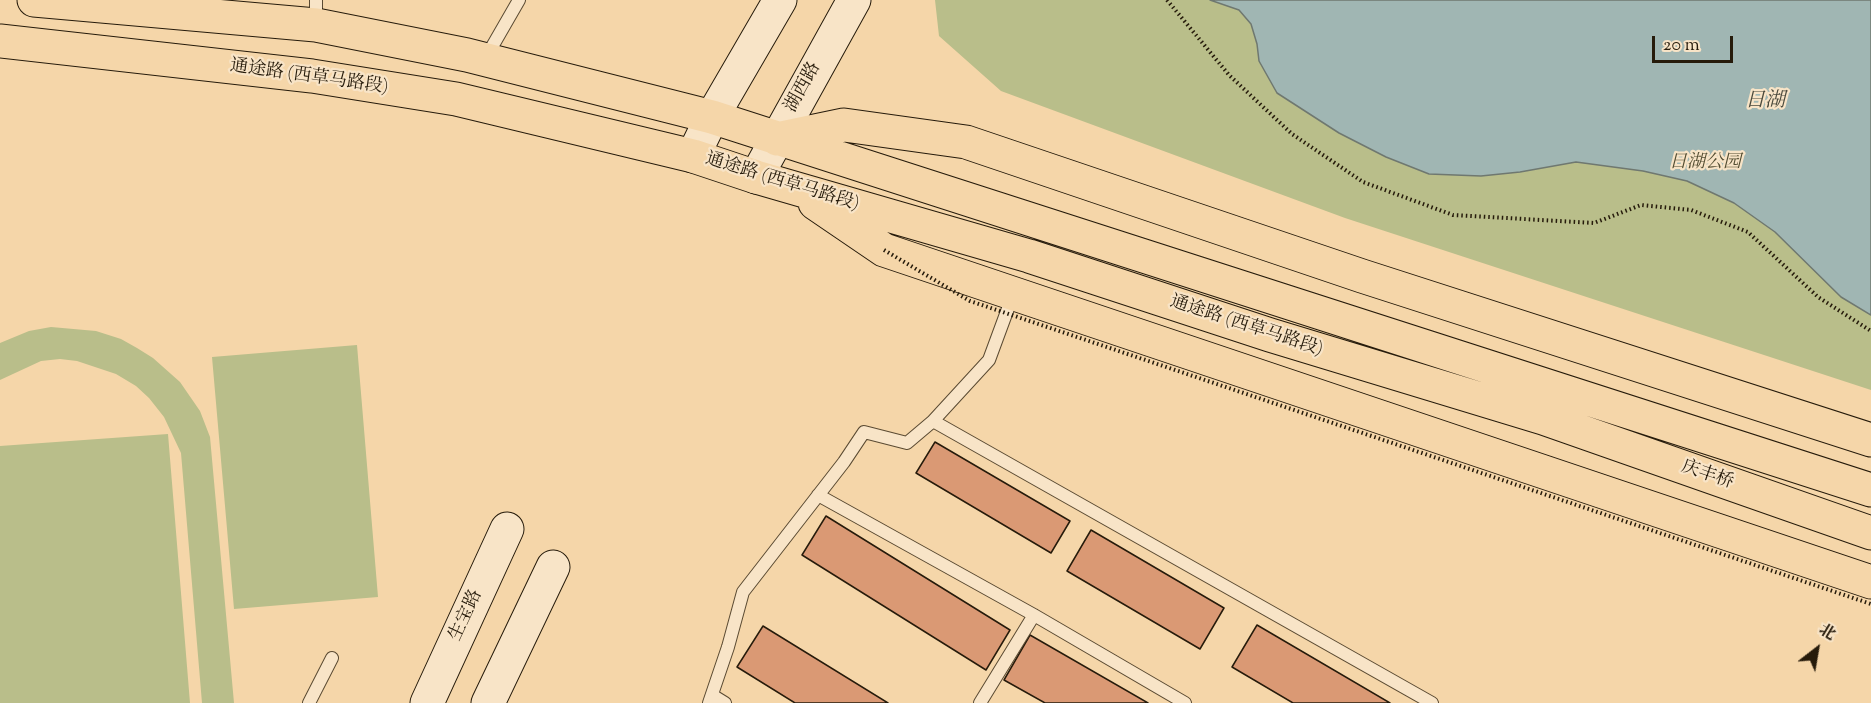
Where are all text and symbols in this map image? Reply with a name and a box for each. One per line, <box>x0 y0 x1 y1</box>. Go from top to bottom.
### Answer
scale bar <box>1655 24 1736 62</box>
text: 20 m <box>1663 33 1700 59</box>
street label: 通途路 (西草马路段) <box>228 56 390 100</box>
street label: 湖西路 <box>781 59 827 117</box>
water label: 日湖 <box>1745 91 1785 115</box>
street label: 通途路 (西草马路段) <box>703 149 861 217</box>
park label: 日湖公园 <box>1669 153 1741 175</box>
street label: 通途路 (西草马路段) <box>1167 292 1325 362</box>
street label: 庆丰桥 <box>1678 457 1736 495</box>
street label: 生宝路 <box>446 587 488 645</box>
north arrow <box>1787 619 1847 679</box>
text: 北 <box>1814 619 1839 647</box>

